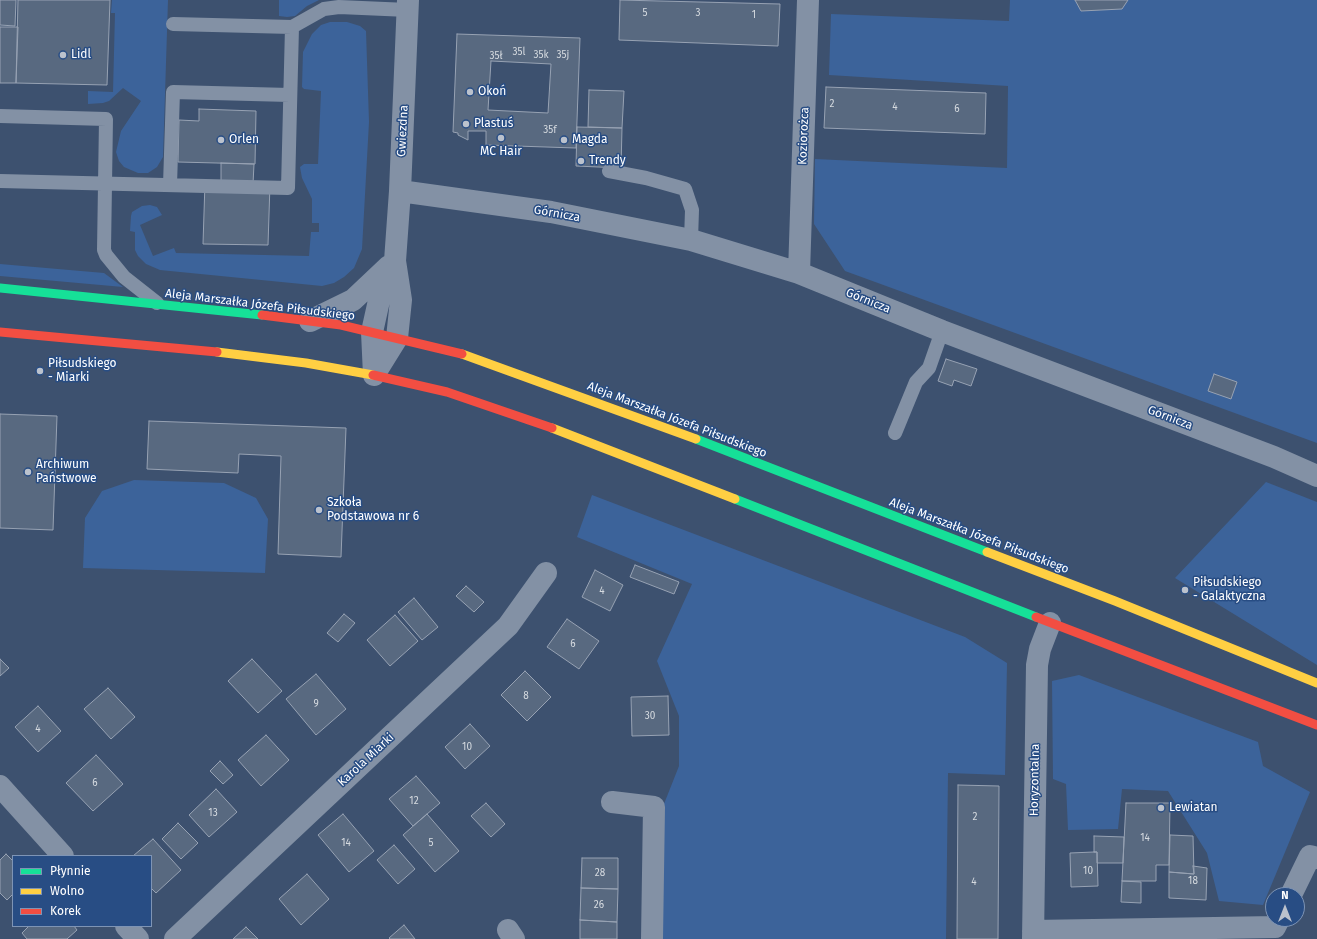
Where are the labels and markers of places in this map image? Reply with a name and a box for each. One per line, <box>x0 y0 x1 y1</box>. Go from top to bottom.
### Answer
place label: Lidl <box>71 48 91 62</box>
marker: Lidl <box>58 50 68 60</box>
place label: Okoń <box>478 85 506 99</box>
marker: Okoń <box>465 87 475 97</box>
place label: Plastuś <box>474 117 513 131</box>
marker: Plastuś <box>461 119 471 129</box>
place label: Orlen <box>229 133 259 147</box>
marker: MC Hair <box>496 133 506 143</box>
place label: Magda <box>572 133 607 147</box>
marker: Orlen <box>216 135 226 145</box>
marker: Magda <box>559 135 569 145</box>
place label: MC Hair <box>480 145 522 159</box>
place label: Trendy <box>589 154 626 168</box>
marker: Trendy <box>576 156 586 166</box>
place label: Piłsudskiego - Miarki <box>48 357 117 385</box>
marker: Piłsudskiego - Miarki <box>35 366 45 376</box>
place label: Archiwum Państwowe <box>36 458 97 486</box>
marker: Archiwum Państwowe <box>23 467 33 477</box>
place label: Szkoła Podstawowa nr 6 <box>327 496 419 524</box>
marker: Szkoła Podstawowa nr 6 <box>314 505 324 515</box>
place label: Piłsudskiego - Galaktyczna <box>1193 576 1266 604</box>
marker: Piłsudskiego - Galaktyczna <box>1180 585 1190 595</box>
place label: Lewiatan <box>1169 801 1218 815</box>
marker: Lewiatan <box>1156 803 1166 813</box>

